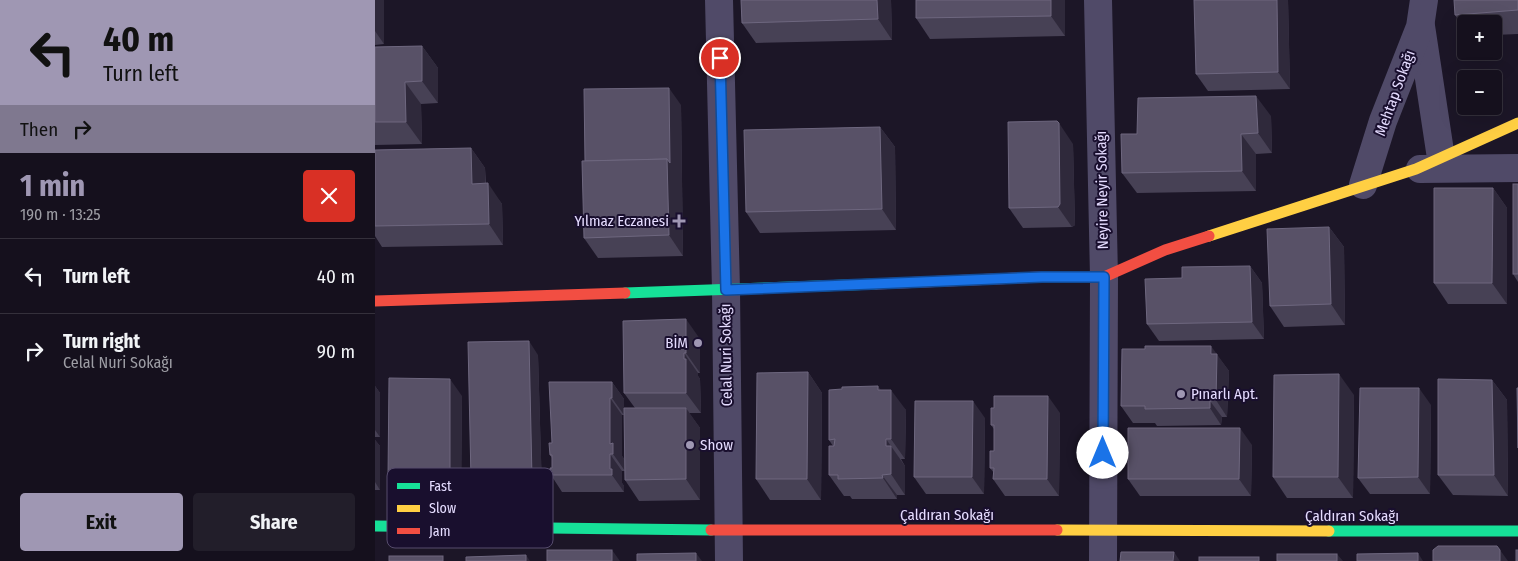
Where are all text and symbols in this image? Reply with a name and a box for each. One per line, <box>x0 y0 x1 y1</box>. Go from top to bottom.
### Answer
map controls <box>1457 15 1502 115</box>
button: + <box>1457 15 1502 60</box>
text: 40 m <box>103 18 174 60</box>
icon: left <box>20 20 85 85</box>
pin <box>699 37 741 79</box>
icon: arrive <box>706 44 734 72</box>
street label: Mehtap Sokağı <box>1371 48 1419 138</box>
text: Turn left <box>103 60 179 87</box>
button: − <box>1457 70 1502 115</box>
icon: right <box>68 115 96 143</box>
text: Then <box>20 118 58 141</box>
street label: Neyire Neyir Sokağı <box>1092 131 1112 249</box>
text: 1 min <box>20 168 85 204</box>
button: close <box>303 170 355 222</box>
text: 190 m · 13:25 <box>20 205 101 224</box>
place label: Yılmaz Eczanesi <box>574 212 669 230</box>
marker: Yılmaz Eczanesi <box>673 215 685 227</box>
icon: left <box>20 262 48 290</box>
text: Turn left <box>63 265 130 288</box>
text: 40 m <box>317 265 355 288</box>
street label: Celal Nuri Sokağı <box>716 303 736 407</box>
text: Turn right <box>63 330 140 353</box>
place label: BİM <box>665 334 688 352</box>
icon: right <box>20 337 48 365</box>
marker: BİM <box>692 337 704 349</box>
text: 90 m <box>317 340 355 363</box>
text: Celal Nuri Sokağı <box>63 353 173 372</box>
place label: Pınarlı Apt. <box>1191 385 1258 403</box>
marker: Pınarlı Apt. <box>1175 388 1187 400</box>
position arrow <box>1076 426 1128 478</box>
place label: Show <box>700 436 733 454</box>
marker: Show <box>684 439 696 451</box>
legend <box>387 468 553 548</box>
text: Fast <box>429 478 452 495</box>
button: Exit <box>20 493 183 551</box>
button: Share <box>193 493 355 551</box>
text: Slow <box>429 500 456 517</box>
street label: Çaldıran Sokağı <box>900 506 994 524</box>
street label: Çaldıran Sokağı <box>1305 507 1399 525</box>
text: Jam <box>429 523 450 540</box>

